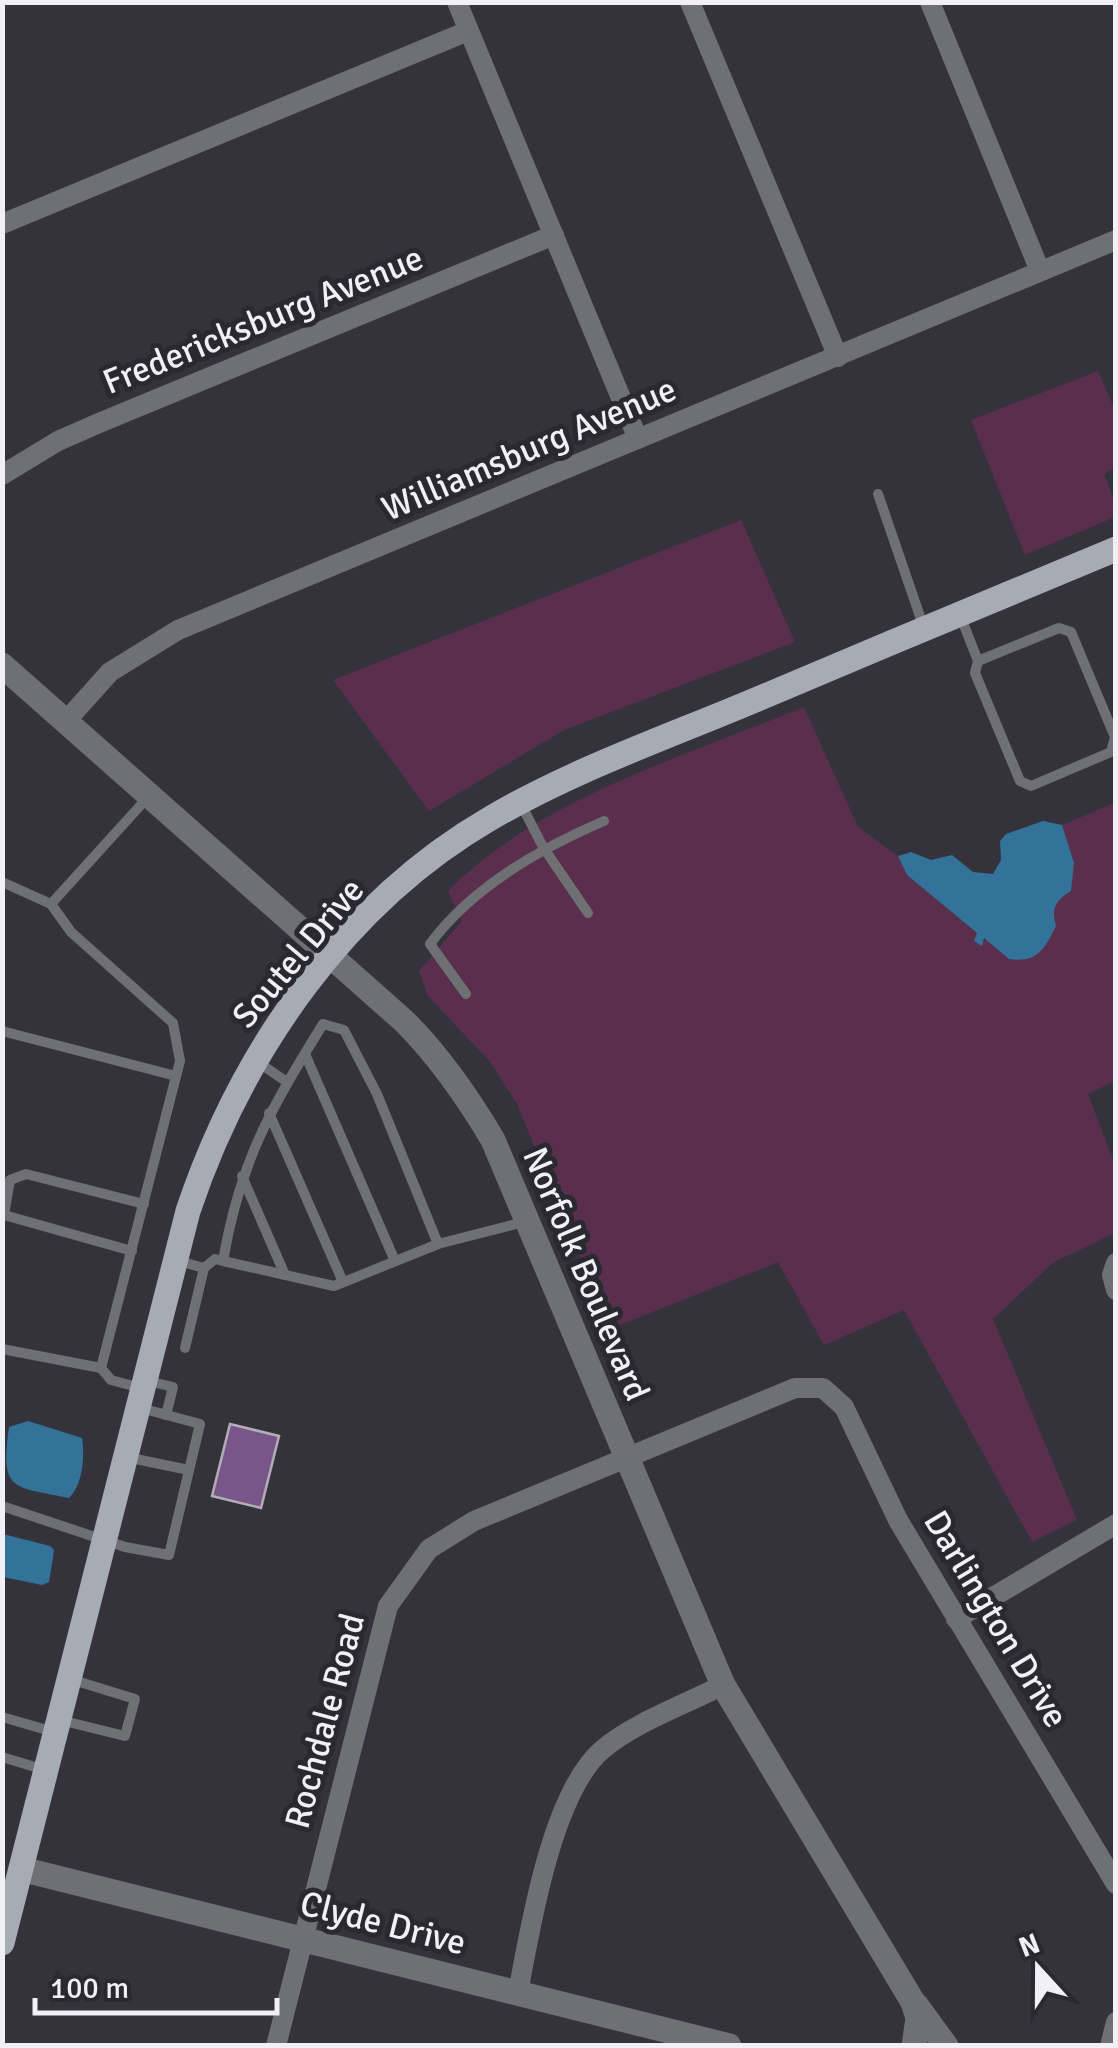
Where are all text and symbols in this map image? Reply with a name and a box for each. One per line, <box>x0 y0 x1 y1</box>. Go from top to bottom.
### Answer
street label: Fredericksburg Avenue <box>97 236 429 404</box>
street label: Williamsburg Avenue <box>375 368 683 530</box>
street label: Soutel Drive <box>223 869 373 1037</box>
street label: Norfolk Boulevard <box>513 1141 659 1407</box>
street label: Darlington Drive <box>914 1503 1078 1735</box>
street label: Rochdale Road <box>276 1609 374 1833</box>
street label: Clyde Drive <box>296 1882 470 1964</box>
north arrow <box>988 1918 1088 2018</box>
text: N <box>1014 1926 1045 1965</box>
scale bar <box>35 1953 278 2015</box>
text: 100 m <box>50 1970 129 2007</box>

